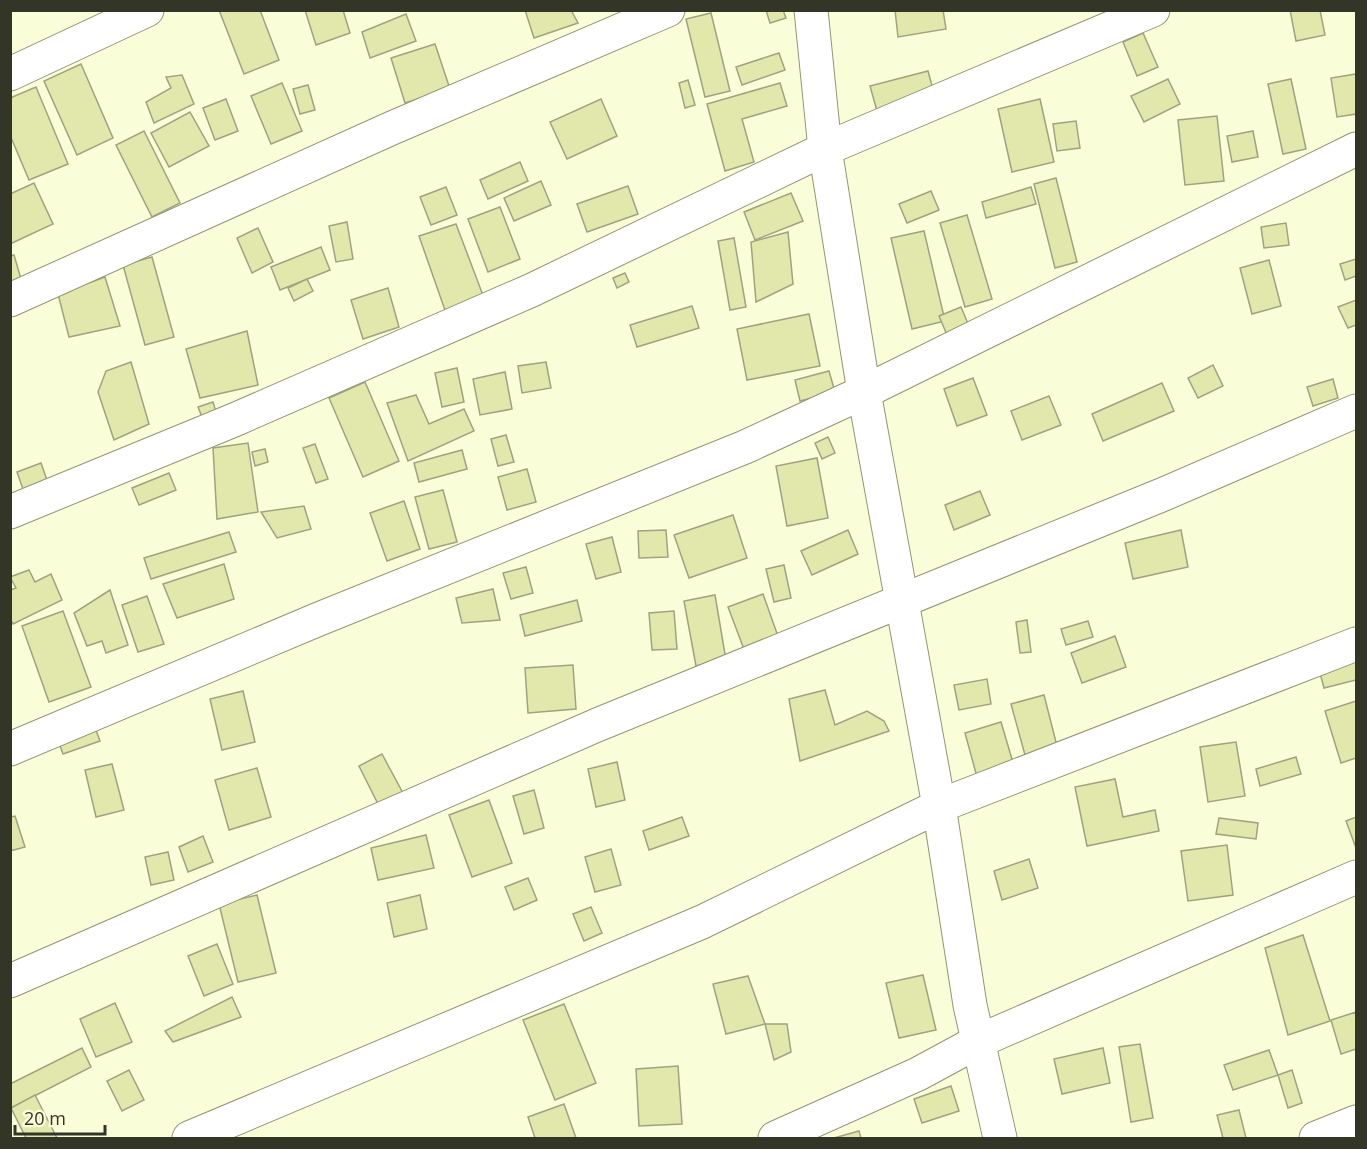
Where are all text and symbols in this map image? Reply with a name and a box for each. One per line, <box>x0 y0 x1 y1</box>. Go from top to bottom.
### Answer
scale bar <box>15 1098 105 1136</box>
text: 20 m <box>24 1106 66 1130</box>

